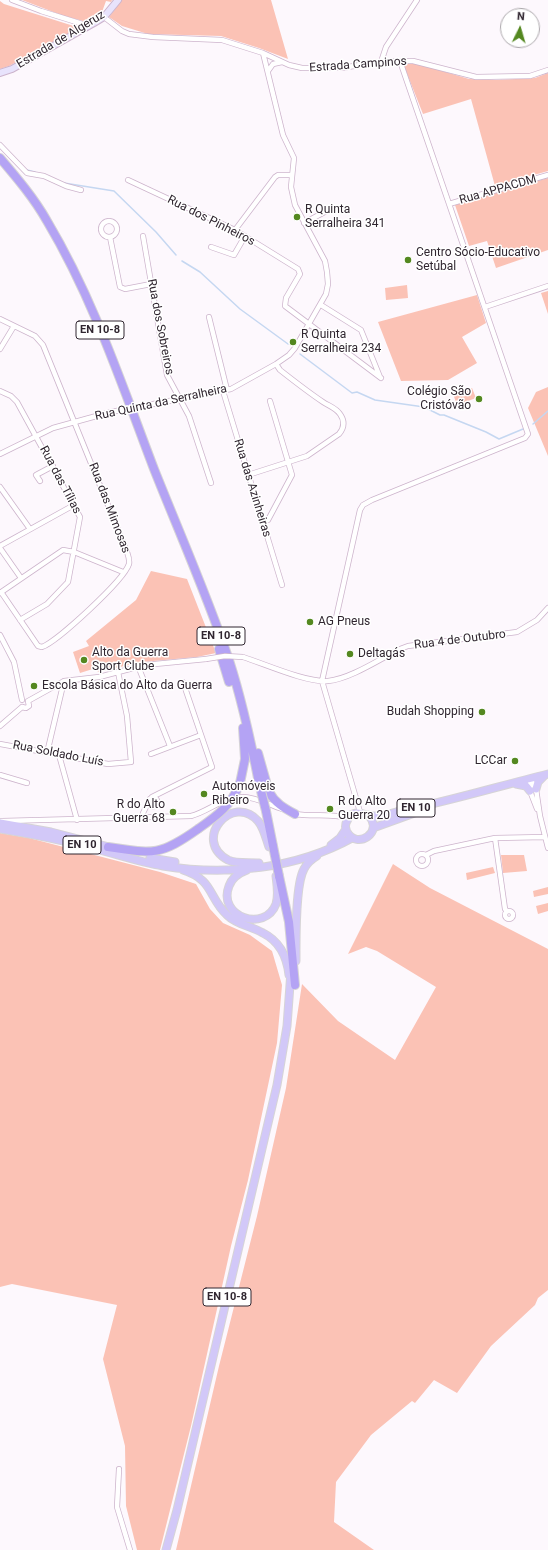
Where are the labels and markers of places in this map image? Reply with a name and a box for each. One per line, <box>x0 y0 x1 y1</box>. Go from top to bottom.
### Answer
place label: R Quinta Serralheira 341 <box>305 203 385 231</box>
marker: R Quinta Serralheira 341 <box>292 212 302 222</box>
place label: Centro Sócio-Educativo Setúbal <box>416 246 540 274</box>
marker: Centro Sócio-Educativo Setúbal <box>403 255 413 265</box>
place label: R Quinta Serralheira 234 <box>301 328 381 356</box>
marker: R Quinta Serralheira 234 <box>288 337 298 347</box>
place label: Colégio São Cristóvão <box>407 385 471 413</box>
marker: Colégio São Cristóvão <box>474 394 484 404</box>
place label: AG Pneus <box>318 615 370 629</box>
marker: AG Pneus <box>305 617 315 627</box>
place label: Alto da Guerra Sport Clube <box>92 646 168 674</box>
place label: Deltagás <box>358 647 405 661</box>
marker: Deltagás <box>345 649 355 659</box>
marker: Alto da Guerra Sport Clube <box>79 655 89 665</box>
place label: Escola Básica do Alto da Guerra <box>42 679 212 693</box>
marker: Escola Básica do Alto da Guerra <box>29 681 39 691</box>
place label: Budah Shopping <box>387 705 474 719</box>
marker: Budah Shopping <box>477 707 487 717</box>
place label: LCCar <box>475 754 507 768</box>
marker: LCCar <box>510 756 520 766</box>
place label: Automóveis Ribeiro <box>212 780 276 808</box>
marker: Automóveis Ribeiro <box>199 789 209 799</box>
place label: R do Alto Guerra 20 <box>338 795 390 823</box>
place label: R do Alto Guerra 68 <box>113 798 165 826</box>
marker: R do Alto Guerra 20 <box>325 804 335 814</box>
marker: R do Alto Guerra 68 <box>168 807 178 817</box>

